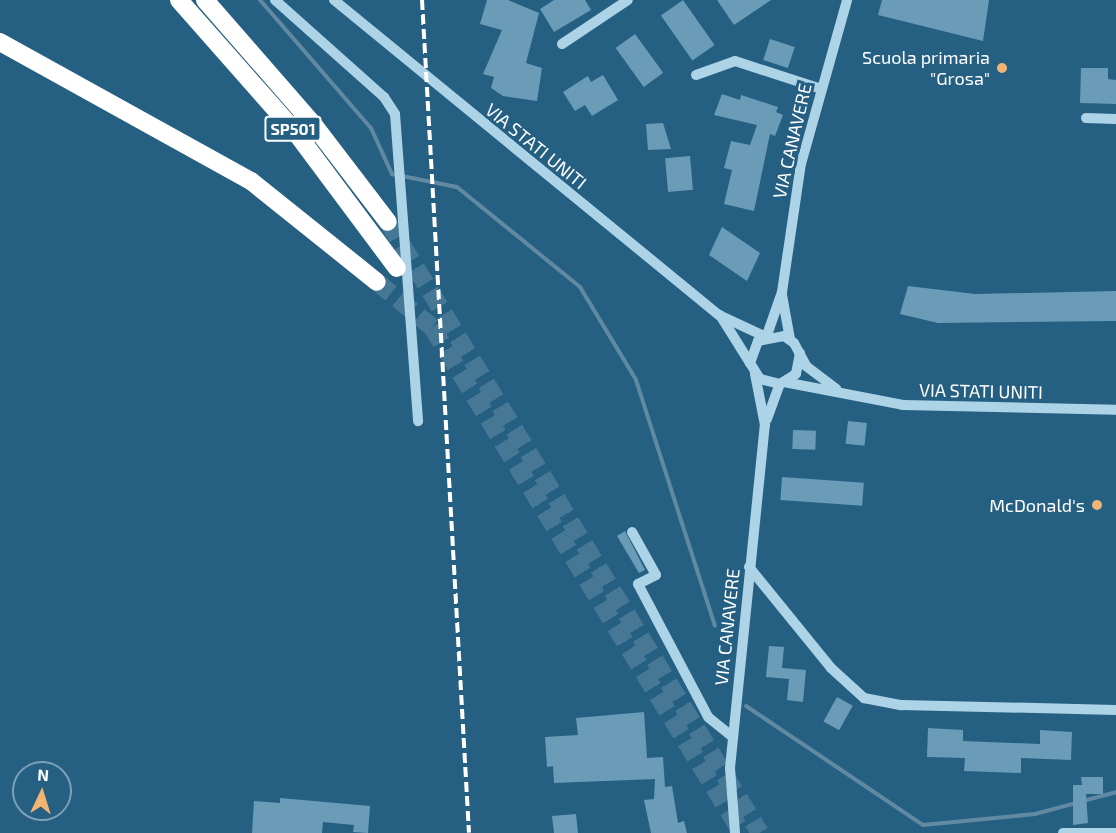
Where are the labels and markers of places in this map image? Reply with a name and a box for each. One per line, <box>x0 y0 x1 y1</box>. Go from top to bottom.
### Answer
place label: Scuola primaria "Grosa" <box>862 47 990 90</box>
marker: Scuola primaria "Grosa" <box>995 61 1009 75</box>
place label: McDonald's <box>989 494 1085 516</box>
marker: McDonald's <box>1090 498 1104 512</box>

